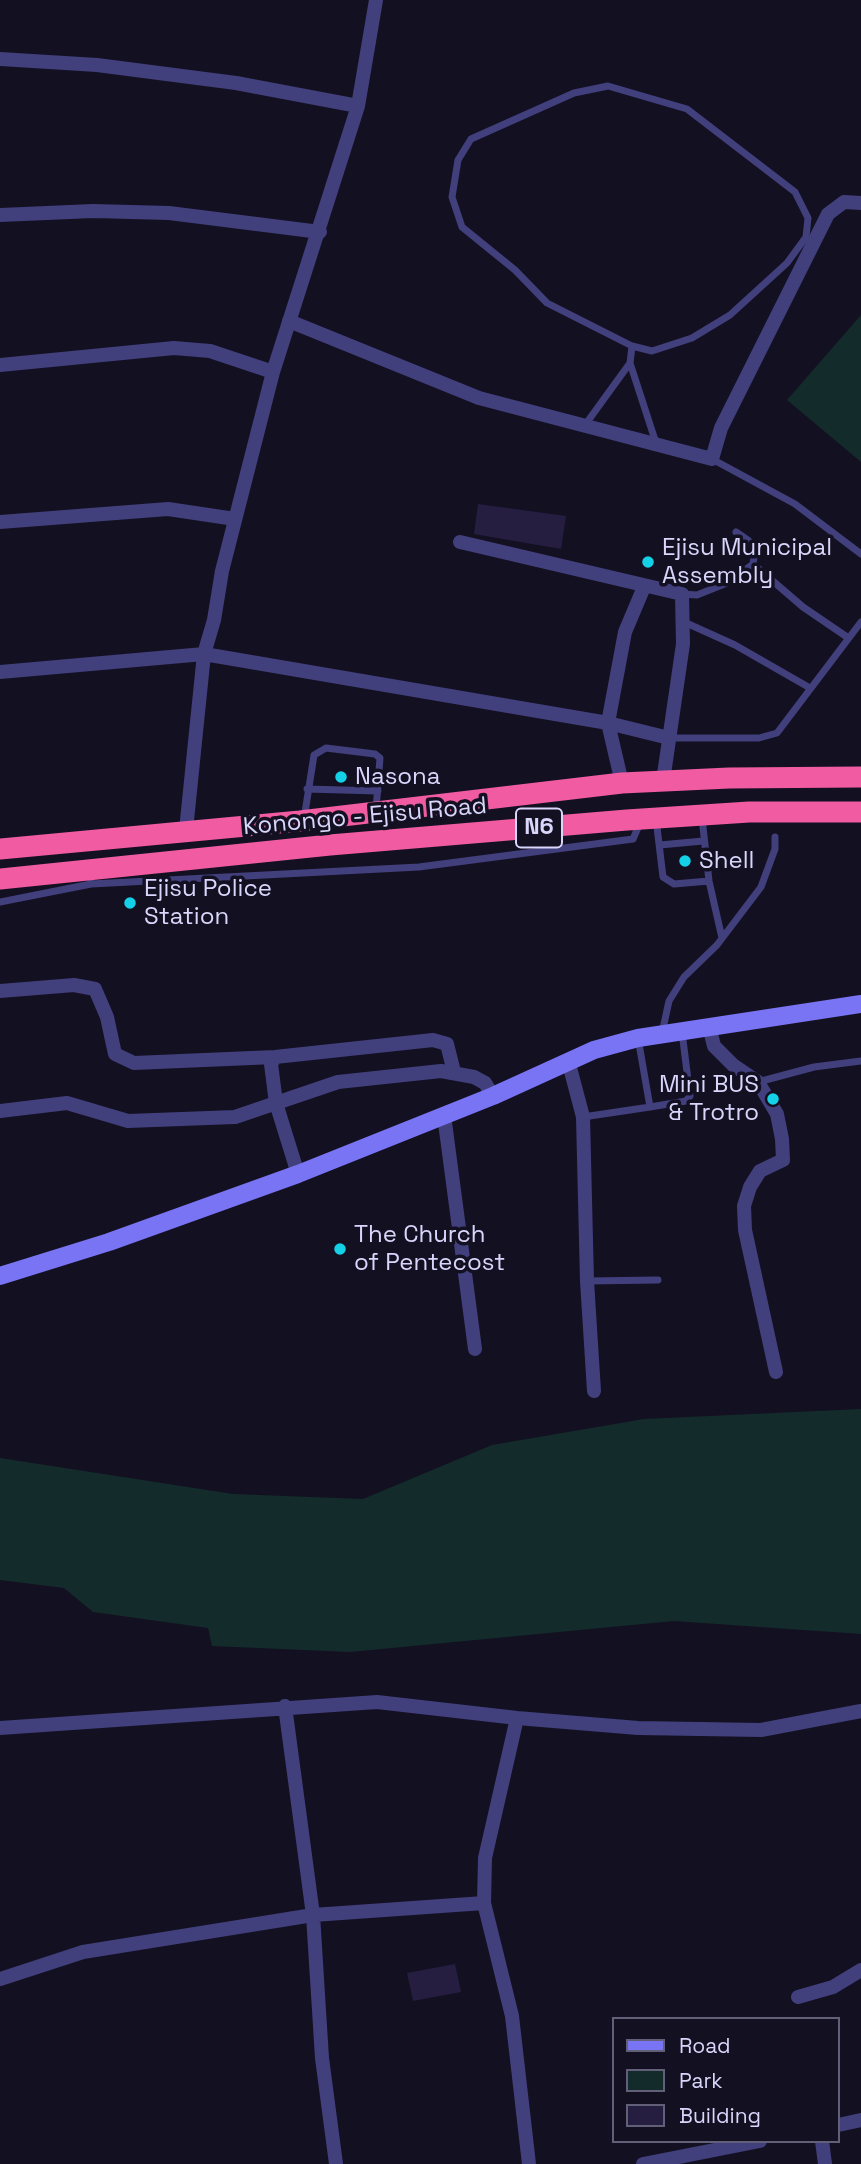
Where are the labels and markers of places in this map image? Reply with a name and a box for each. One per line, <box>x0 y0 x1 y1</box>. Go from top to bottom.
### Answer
place label: Ejisu Municipal Assembly <box>662 534 832 590</box>
marker: Ejisu Municipal Assembly <box>640 554 656 570</box>
place label: Nasona <box>355 763 441 791</box>
marker: Nasona <box>333 769 349 785</box>
place label: Shell <box>699 847 754 875</box>
marker: Shell <box>677 853 693 869</box>
place label: Ejisu Police Station <box>144 875 272 931</box>
marker: Ejisu Police Station <box>122 895 138 911</box>
place label: Mini BUS & Trotro <box>659 1071 759 1127</box>
marker: Mini BUS & Trotro <box>765 1091 781 1107</box>
place label: The Church of Pentecost <box>354 1221 505 1277</box>
marker: The Church of Pentecost <box>332 1241 348 1257</box>

